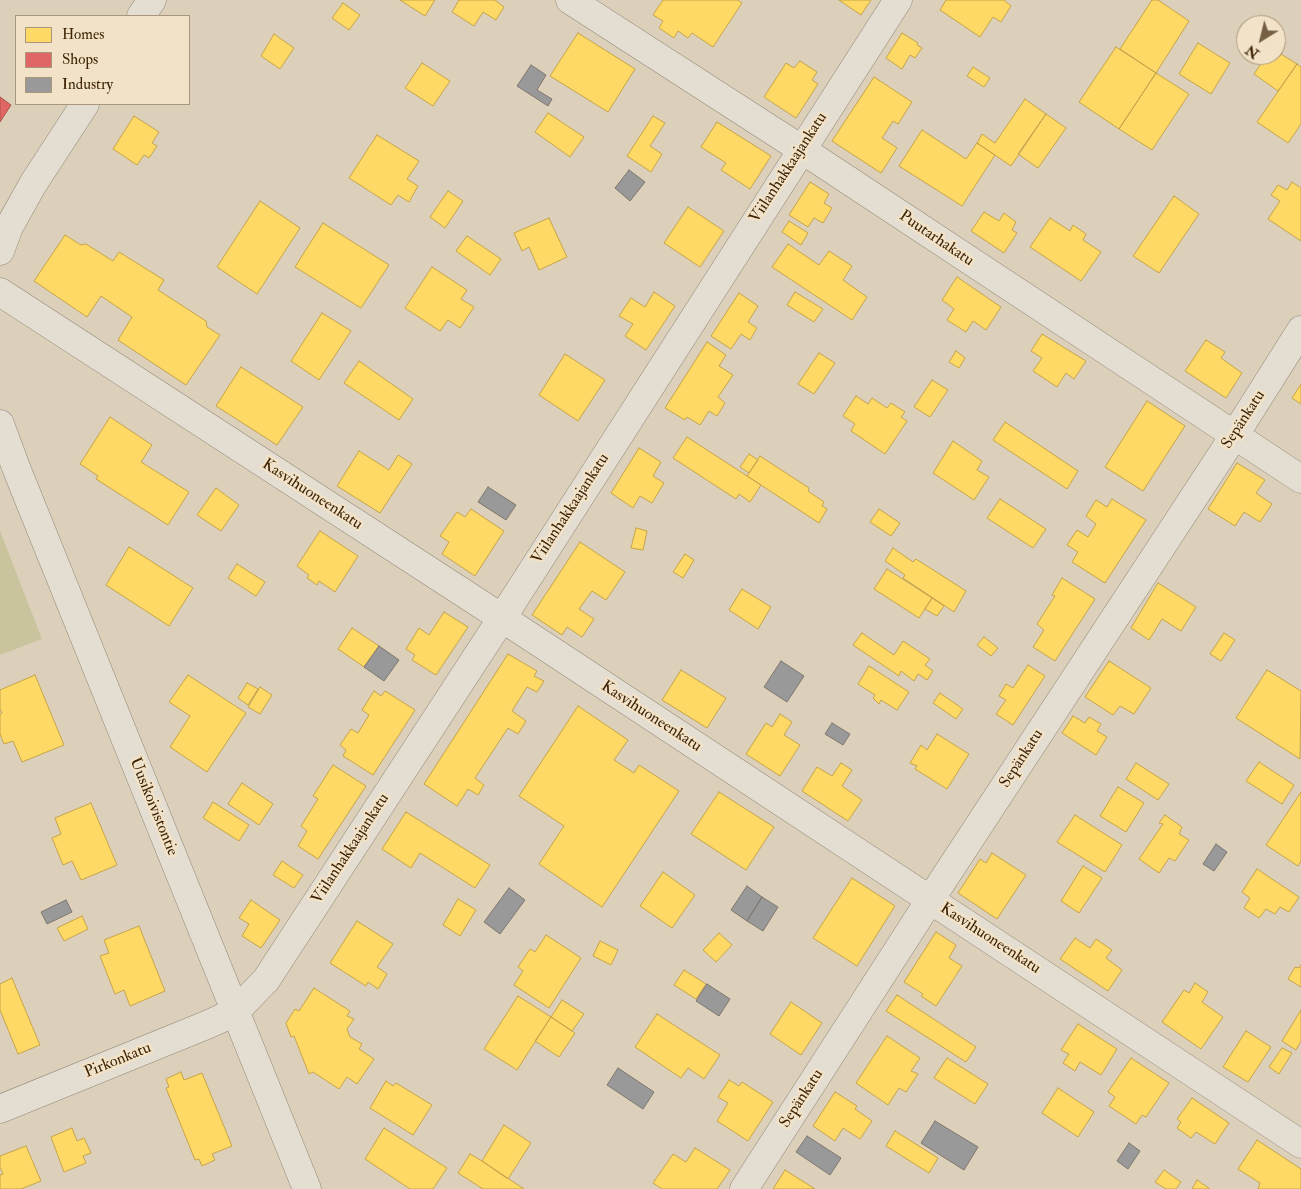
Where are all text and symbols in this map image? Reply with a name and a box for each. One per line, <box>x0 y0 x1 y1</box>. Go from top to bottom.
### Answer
legend <box>15 15 190 105</box>
north arrow <box>1236 15 1286 65</box>
text: Homes <box>62 25 104 44</box>
text: N <box>1242 41 1263 62</box>
text: Shops <box>62 50 98 69</box>
text: Industry <box>62 75 113 94</box>
street label: Viilanhakkaajankatu <box>746 109 832 227</box>
street label: Puutarhakatu <box>895 207 977 271</box>
street label: Sepänkatu <box>1218 387 1270 453</box>
street label: Viilanhakkaajankatu <box>528 450 614 568</box>
street label: Kasvihuoneenkatu <box>258 455 366 535</box>
street label: Kasvihuoneenkatu <box>597 677 705 757</box>
street label: Sepänkatu <box>996 726 1048 792</box>
street label: Uusikoivistontie <box>125 755 181 859</box>
street label: Viilanhakkaajankatu <box>308 790 394 908</box>
street label: Kasvihuoneenkatu <box>936 899 1044 979</box>
street label: Pirkonkatu <box>82 1039 154 1083</box>
street label: Sepänkatu <box>776 1066 828 1132</box>

